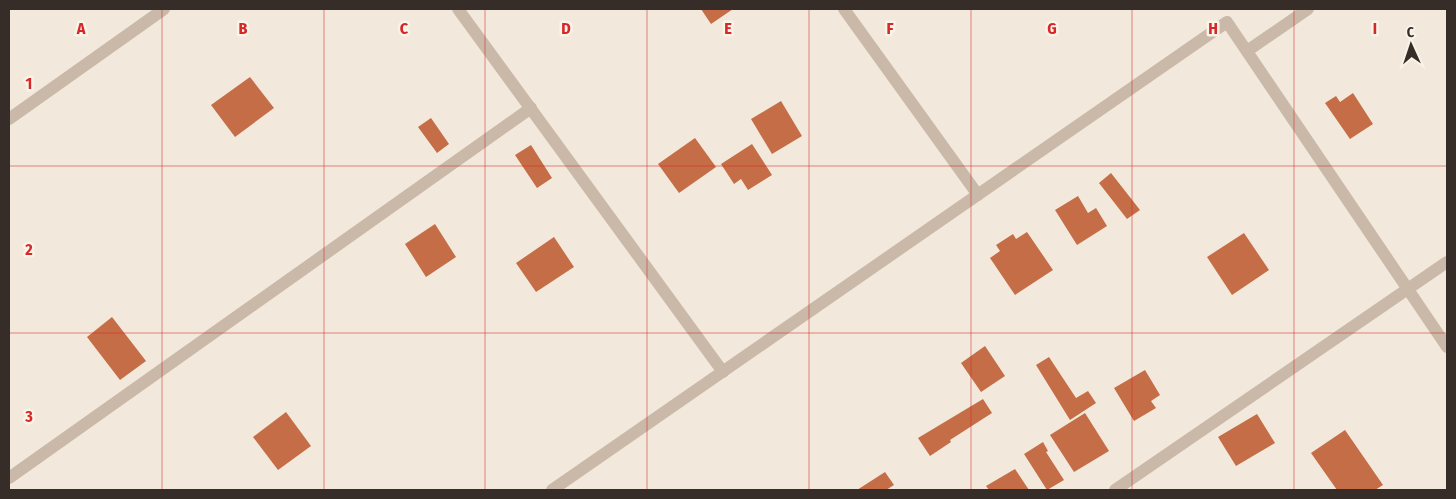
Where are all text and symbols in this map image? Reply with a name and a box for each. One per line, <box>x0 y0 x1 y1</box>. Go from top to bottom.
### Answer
text: A <box>76 19 86 38</box>
text: B <box>239 19 248 38</box>
text: C <box>400 19 409 38</box>
text: D <box>561 19 571 38</box>
text: E <box>724 19 732 38</box>
text: F <box>886 19 894 38</box>
text: G <box>1047 19 1057 38</box>
text: H <box>1208 19 1218 38</box>
text: I <box>1373 19 1377 38</box>
north arrow <box>1386 20 1436 70</box>
text: С <box>1406 24 1415 41</box>
text: 1 <box>26 74 32 93</box>
text: 2 <box>24 240 33 259</box>
text: 3 <box>24 407 33 426</box>

